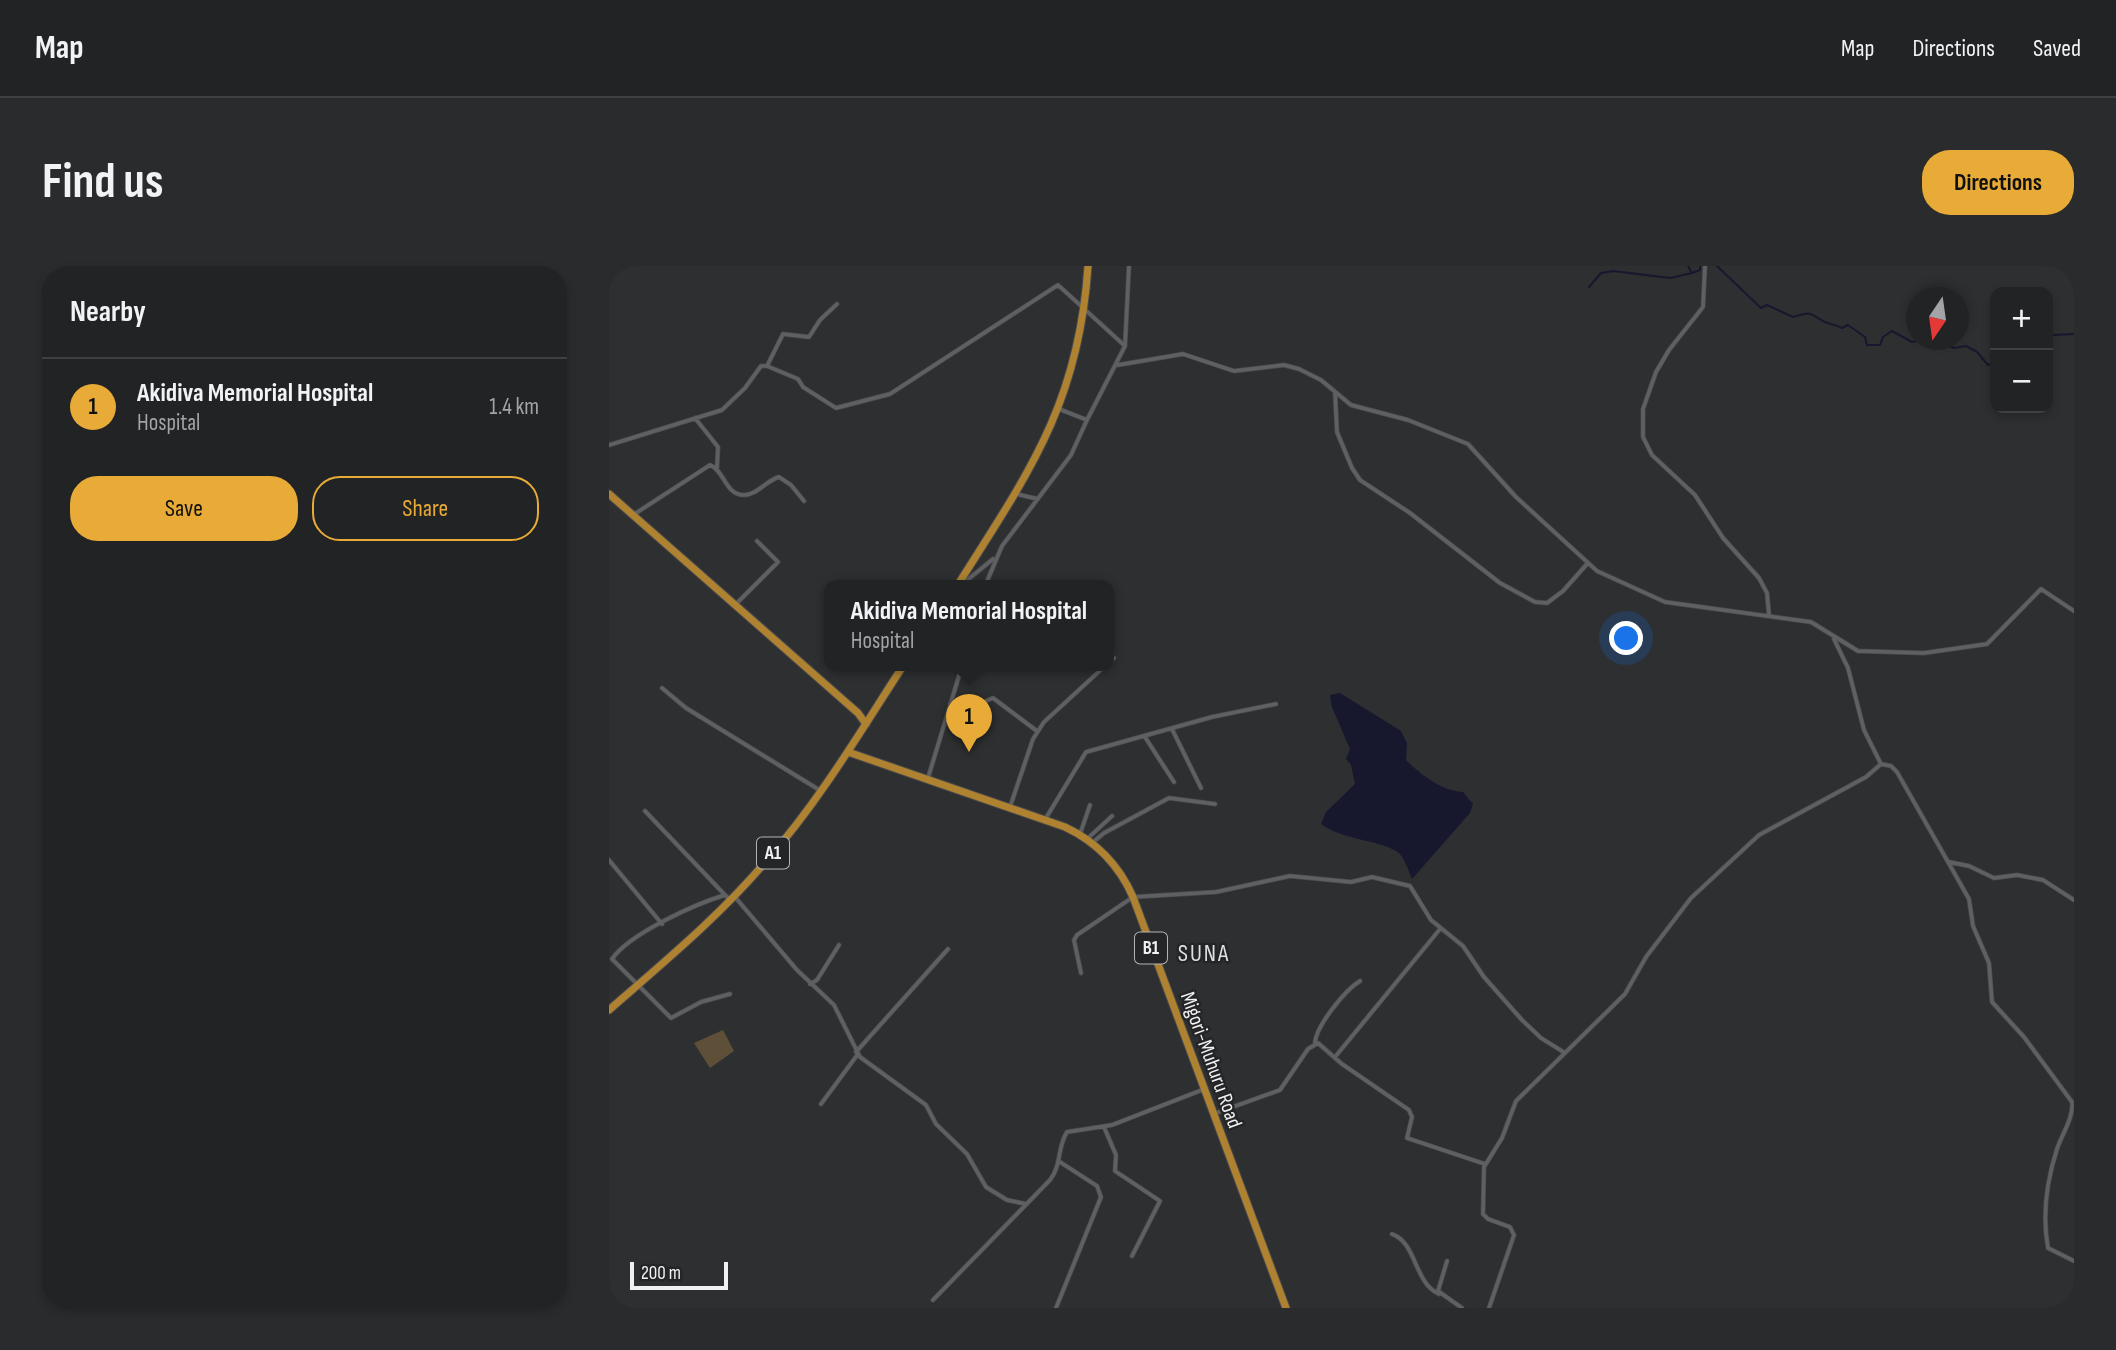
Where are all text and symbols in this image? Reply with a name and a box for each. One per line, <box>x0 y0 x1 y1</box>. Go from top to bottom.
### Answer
text: Map <box>35 28 84 68</box>
text: Map <box>1841 34 1874 63</box>
text: Directions <box>1912 34 1995 63</box>
text: Saved <box>2033 34 2081 63</box>
button: Directions <box>1922 150 2074 215</box>
text: Find us <box>42 153 164 212</box>
north arrow <box>1906 287 1969 350</box>
map controls <box>1990 287 2053 413</box>
button: + <box>1990 287 2053 350</box>
text: Nearby <box>70 294 146 330</box>
button: − <box>1990 350 2053 413</box>
text: Akidiva Memorial Hospital <box>137 378 373 409</box>
text: 1 <box>88 393 98 421</box>
text: 1.4 km <box>489 393 539 421</box>
text: Hospital <box>137 409 200 437</box>
button: Save <box>70 476 298 541</box>
button: Share <box>312 476 539 541</box>
popup <box>824 580 1114 671</box>
text: Akidiva Memorial Hospital <box>851 596 1087 627</box>
your location <box>1609 621 1643 655</box>
text: Hospital <box>851 627 914 655</box>
pin: 1 <box>946 694 992 752</box>
road number: A1 <box>757 838 789 868</box>
road number: B1 <box>1135 932 1167 964</box>
district label: SUNA <box>1178 939 1230 968</box>
street label: Migori-Muhuru Road <box>1175 988 1247 1132</box>
scale bar <box>630 1259 728 1291</box>
text: 200 m <box>641 1262 681 1285</box>

